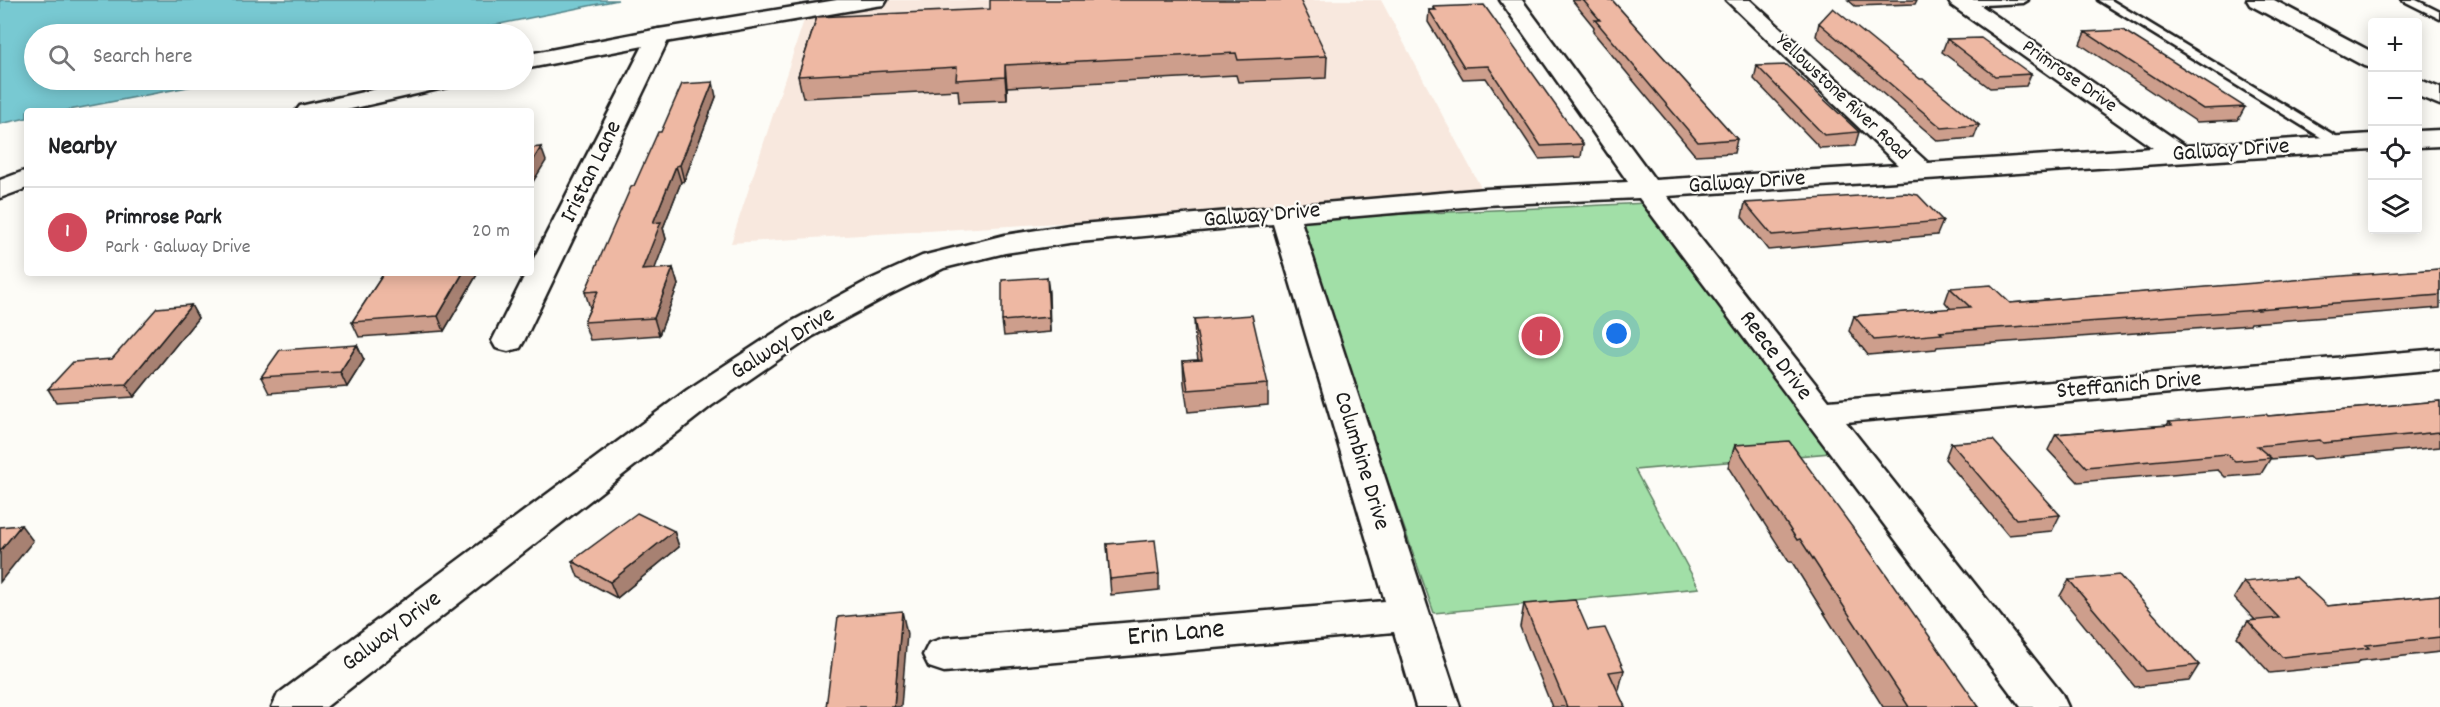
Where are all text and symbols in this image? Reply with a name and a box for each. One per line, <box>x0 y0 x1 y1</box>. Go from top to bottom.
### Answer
map controls <box>2368 18 2422 234</box>
button: + <box>2368 18 2422 72</box>
search box <box>24 24 534 90</box>
street label: Yellowstone River Road <box>1769 28 1915 168</box>
street label: Primrose Drive <box>2016 34 2122 120</box>
icon: search <box>45 41 78 74</box>
text: Search here <box>93 42 192 73</box>
button: − <box>2368 72 2422 126</box>
street label: Iristan Lane <box>553 115 631 229</box>
button: locate <box>2368 126 2422 180</box>
text: Nearby <box>48 129 116 166</box>
street label: Galway Drive <box>2171 130 2291 172</box>
street label: Galway Drive <box>1687 162 1807 204</box>
button: layers <box>2368 180 2422 234</box>
street label: Galway Drive <box>1202 194 1322 238</box>
text: Primrose Park <box>105 203 222 234</box>
text: 1 <box>65 218 70 246</box>
text: 20 m <box>472 218 510 246</box>
text: Park · Galway Drive <box>105 234 251 262</box>
street label: Galway Drive <box>724 299 842 389</box>
street label: Reece Drive <box>1730 304 1820 408</box>
pin: 1 <box>1522 314 1560 358</box>
your location <box>1602 319 1631 348</box>
street label: Steffanich Drive <box>2055 363 2203 409</box>
street label: Columbine Drive <box>1324 388 1398 534</box>
street label: Galway Drive <box>335 583 449 681</box>
street label: Erin Lane <box>1126 611 1226 659</box>

